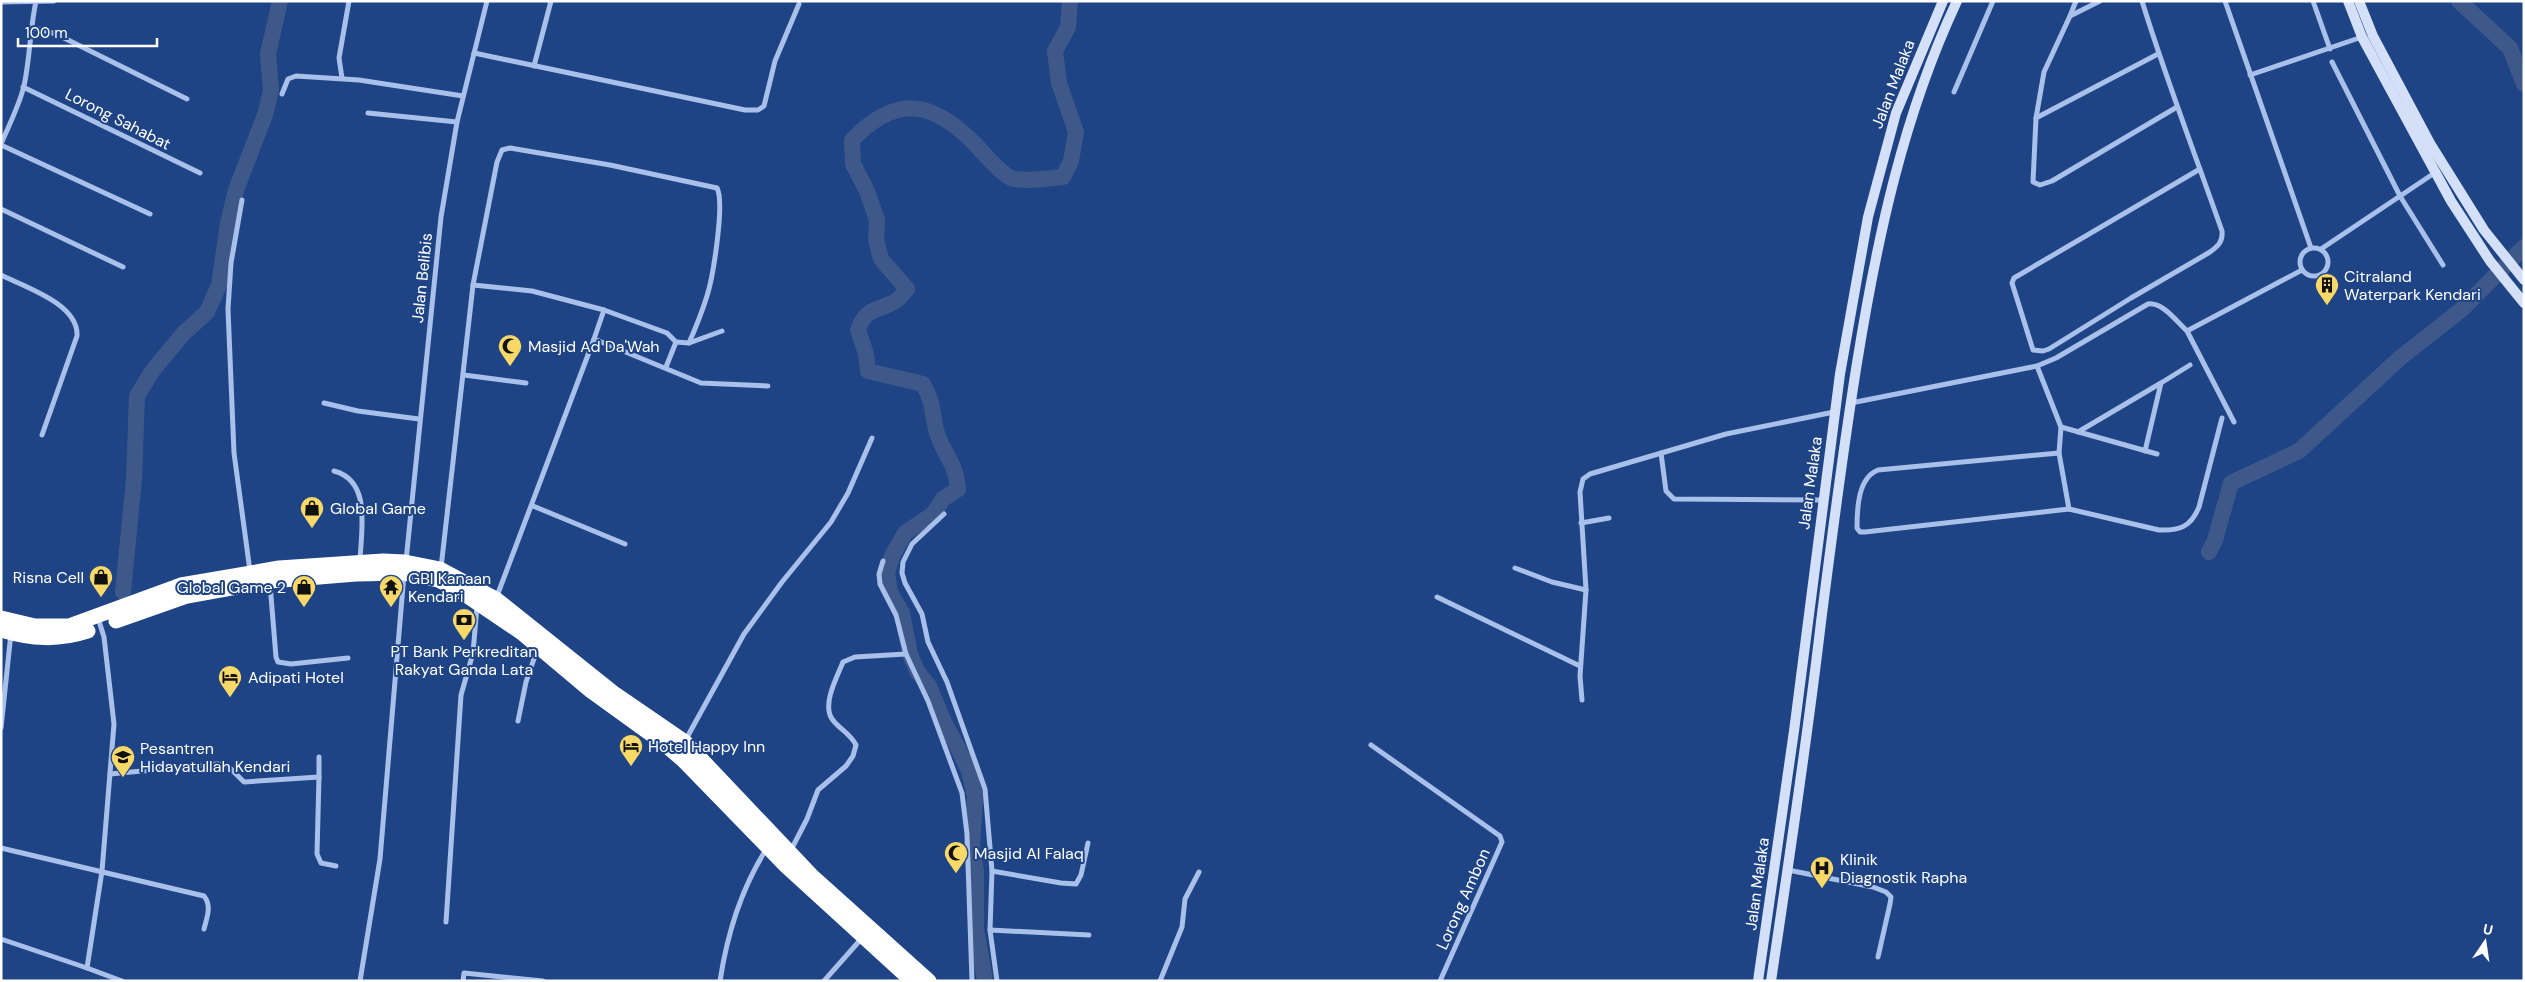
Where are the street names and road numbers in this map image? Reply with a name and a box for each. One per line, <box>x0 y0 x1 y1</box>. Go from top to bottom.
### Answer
street label: Jalan Malaka <box>1866 37 1920 131</box>
street label: Lorong Sahabat <box>62 83 174 155</box>
street label: Jalan Belibis <box>407 232 437 324</box>
street label: Jalan Malaka <box>1793 435 1827 531</box>
street label: Jalan Malaka <box>1740 836 1774 932</box>
street label: Lorong Ambon <box>1431 845 1495 953</box>

